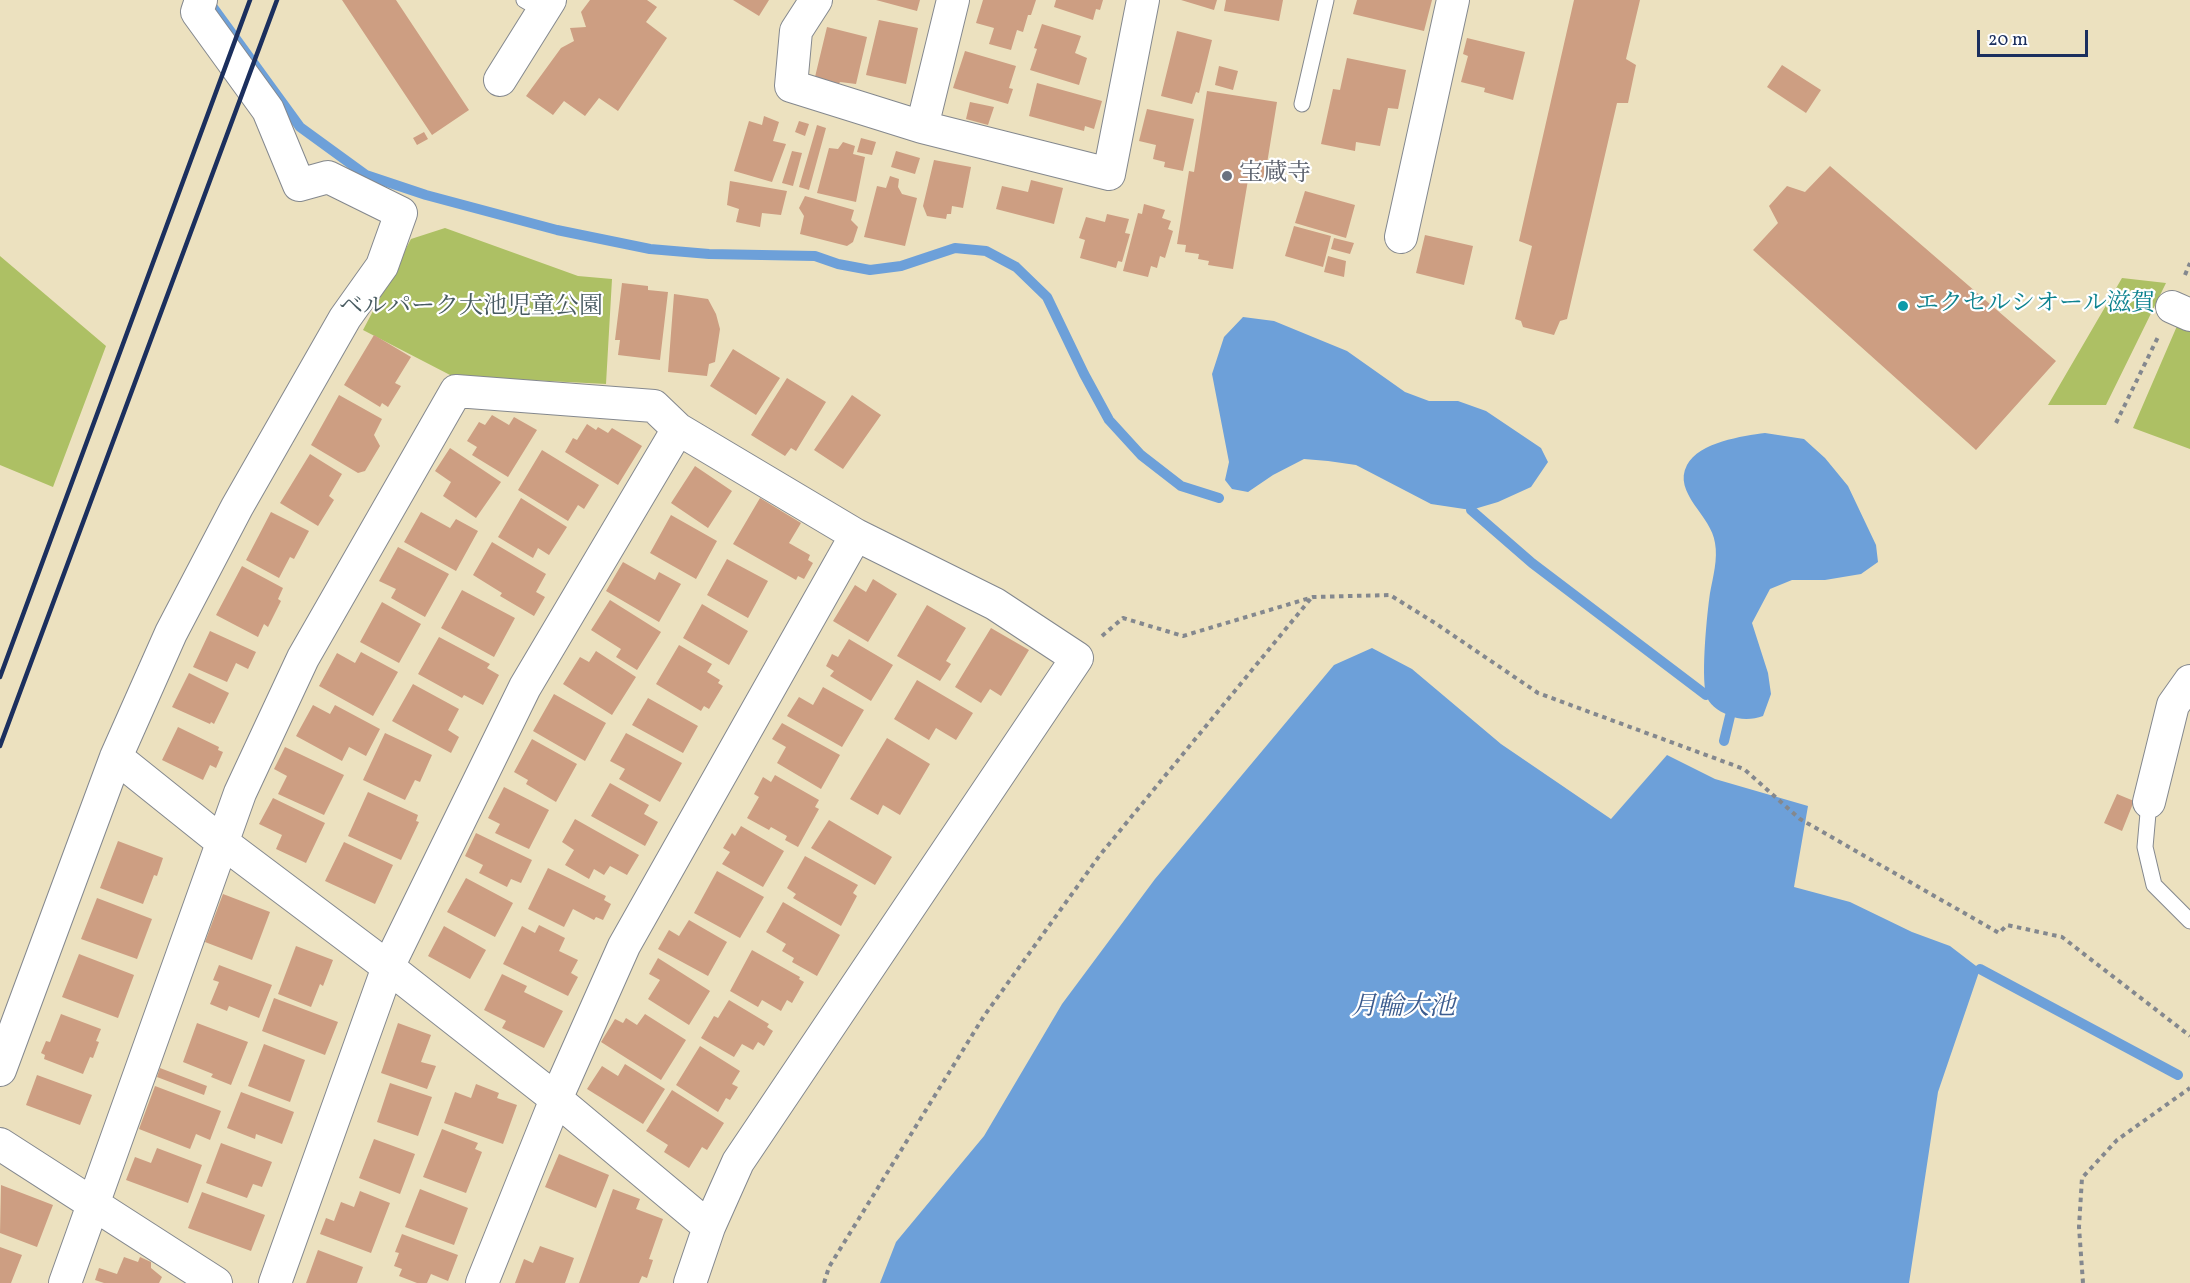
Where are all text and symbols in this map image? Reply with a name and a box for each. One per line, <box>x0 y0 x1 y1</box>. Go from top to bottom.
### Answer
scale bar <box>1980 18 2091 56</box>
text: 20 m <box>1988 28 2028 53</box>
place label: 宝蔵寺 <box>1239 162 1311 190</box>
marker: 宝蔵寺 <box>1220 169 1234 183</box>
place label: エクセルシオール滋賀 <box>1915 292 2155 320</box>
park label: ベルパーク大池児童公園 <box>339 295 603 323</box>
marker: エクセルシオール滋賀 <box>1896 299 1910 313</box>
water label: 月輪大池 <box>1351 993 1455 1025</box>

